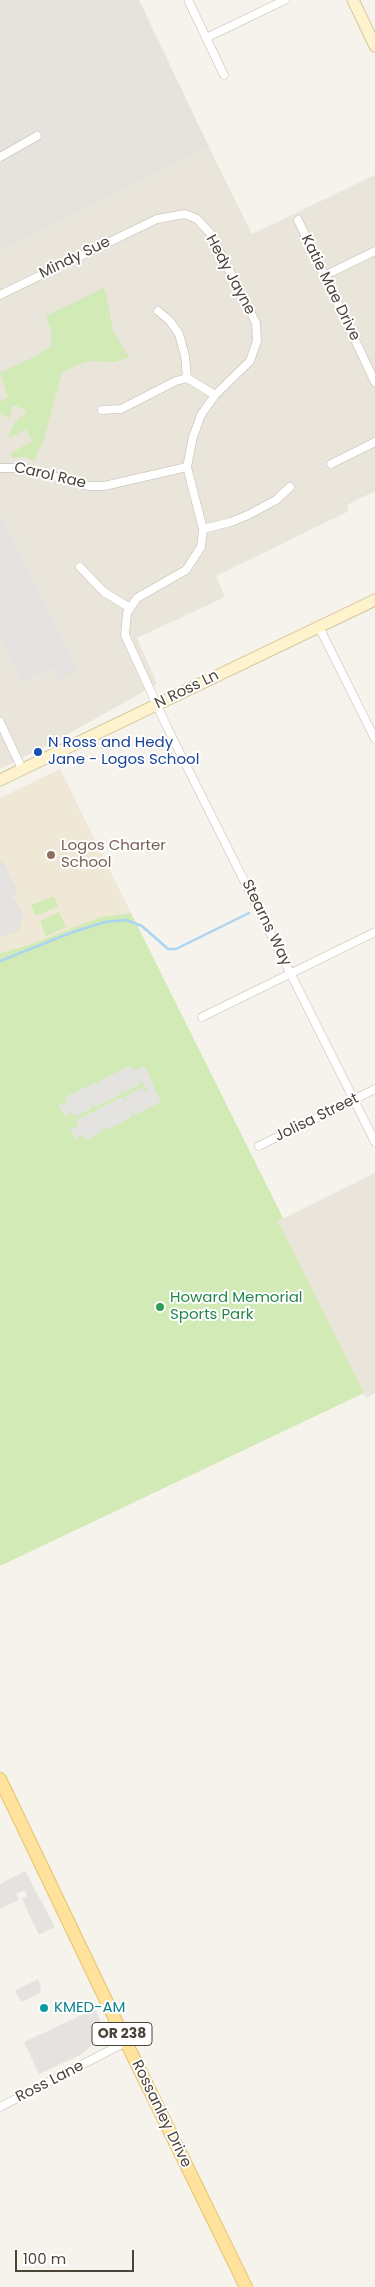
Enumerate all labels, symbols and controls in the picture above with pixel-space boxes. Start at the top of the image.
street label: Hedy Jayne [201,232,259,318]
street label: Katie Mae Drive [297,232,363,344]
street label: Mindy Sue [37,233,113,283]
street label: Carol Rae [12,459,88,493]
street label: N Ross Ln [152,667,222,713]
place label: N Ross and Hedy Jane - Logos School [48,734,199,769]
marker: N Ross and Hedy Jane - Logos School [32,746,44,758]
place label: Logos Charter School [61,837,166,872]
marker: Logos Charter School [45,849,57,861]
street label: Stearns Way [237,877,295,969]
street label: Jolisa Street [272,1090,362,1146]
place label: Howard Memorial Sports Park [170,1289,303,1324]
marker: Howard Memorial Sports Park [154,1301,166,1313]
place label: KMED-AM [54,1999,125,2017]
marker: KMED-AM [38,2002,50,2014]
road number: OR 238 [92,2022,152,2046]
street label: Ross Lane [13,2057,87,2107]
street label: Rossanley Drive [127,2057,195,2171]
scale bar [18,2240,136,2272]
text: 100 m [23,2248,66,2269]

